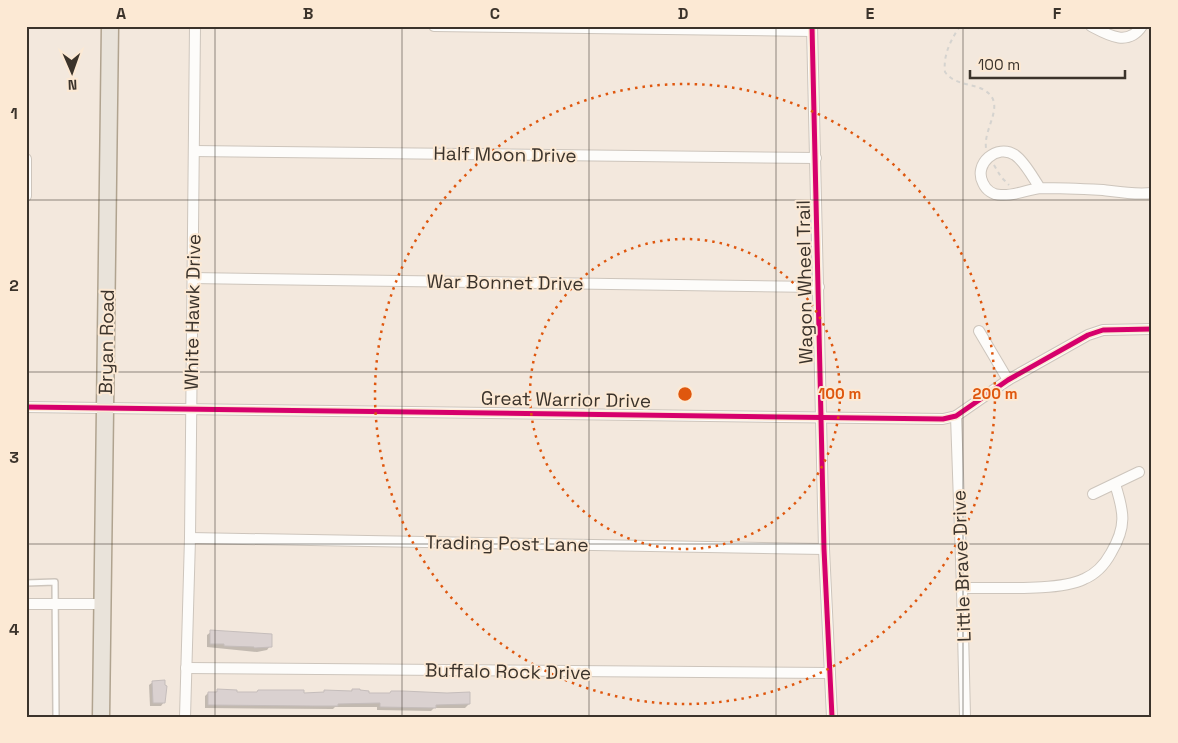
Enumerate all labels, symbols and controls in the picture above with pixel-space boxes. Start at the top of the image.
text: A [116,3,126,24]
text: B [303,3,313,24]
text: C [490,3,500,24]
text: D [678,3,688,24]
text: E [866,3,875,24]
text: F [1053,3,1062,24]
north arrow [48,48,98,98]
scale bar [970,48,1126,80]
text: 100 m [978,55,1020,74]
text: N [67,76,77,94]
text: 1 [10,103,18,124]
street label: Half Moon Drive [433,141,577,168]
street label: Wagon Wheel Trail [791,200,818,364]
street label: White Hawk Drive [179,234,206,390]
street label: War Bonnet Drive [426,269,584,296]
text: 2 [9,275,19,296]
street label: Bryan Road [93,289,120,395]
text: 100 m [819,384,861,403]
text: 200 m [973,384,1017,403]
centre of rings [676,385,694,403]
street label: Great Warrior Drive [481,386,651,413]
text: 3 [9,447,19,468]
street label: Little Brave Drive [946,490,977,642]
street label: Trading Post Lane [425,530,589,557]
text: 4 [9,619,19,640]
street label: Buffalo Rock Drive [425,658,591,685]

